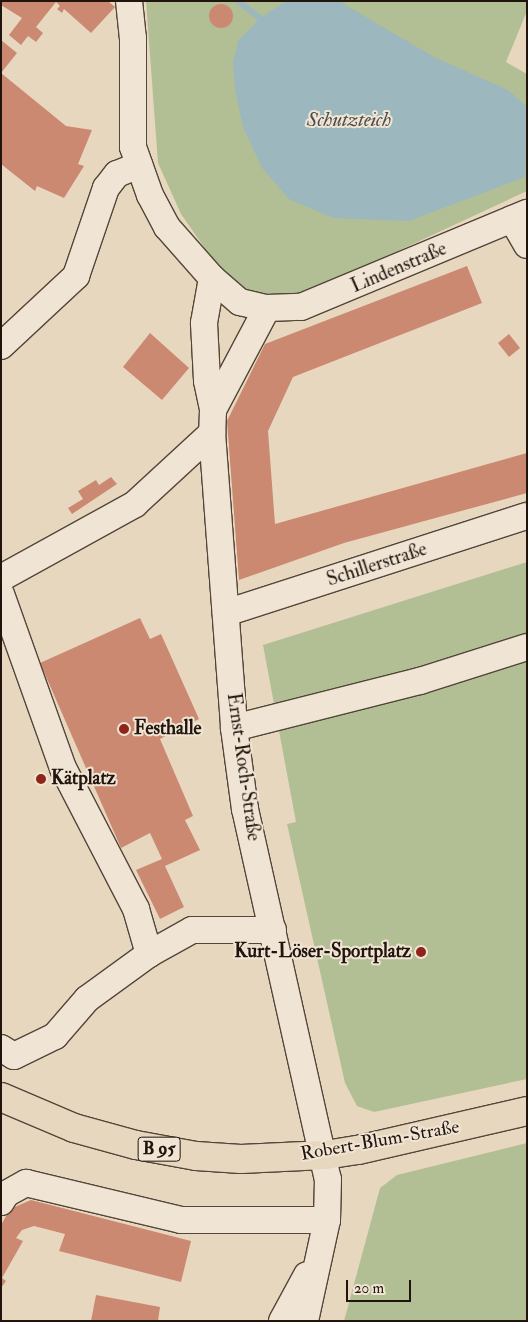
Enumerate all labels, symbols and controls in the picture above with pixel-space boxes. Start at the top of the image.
water label: Schutzteich [307,107,391,131]
street label: Lindenstraße [348,238,450,298]
street label: Schillerstraße [324,538,430,592]
street label: Ernst-Roch-Straße [221,691,265,843]
place label: Festhalle [134,718,201,740]
marker: Festhalle [118,723,130,735]
place label: Kätplatz [51,768,116,790]
marker: Kätplatz [35,773,47,785]
place label: Kurt-Löser-Sportplatz [234,941,411,963]
marker: Kurt-Löser-Sportplatz [415,946,427,958]
street label: Robert-Blum-Straße [299,1116,461,1166]
road number: B 95 [136,1134,182,1164]
scale bar [348,1270,413,1302]
text: 20 m [354,1279,384,1298]

